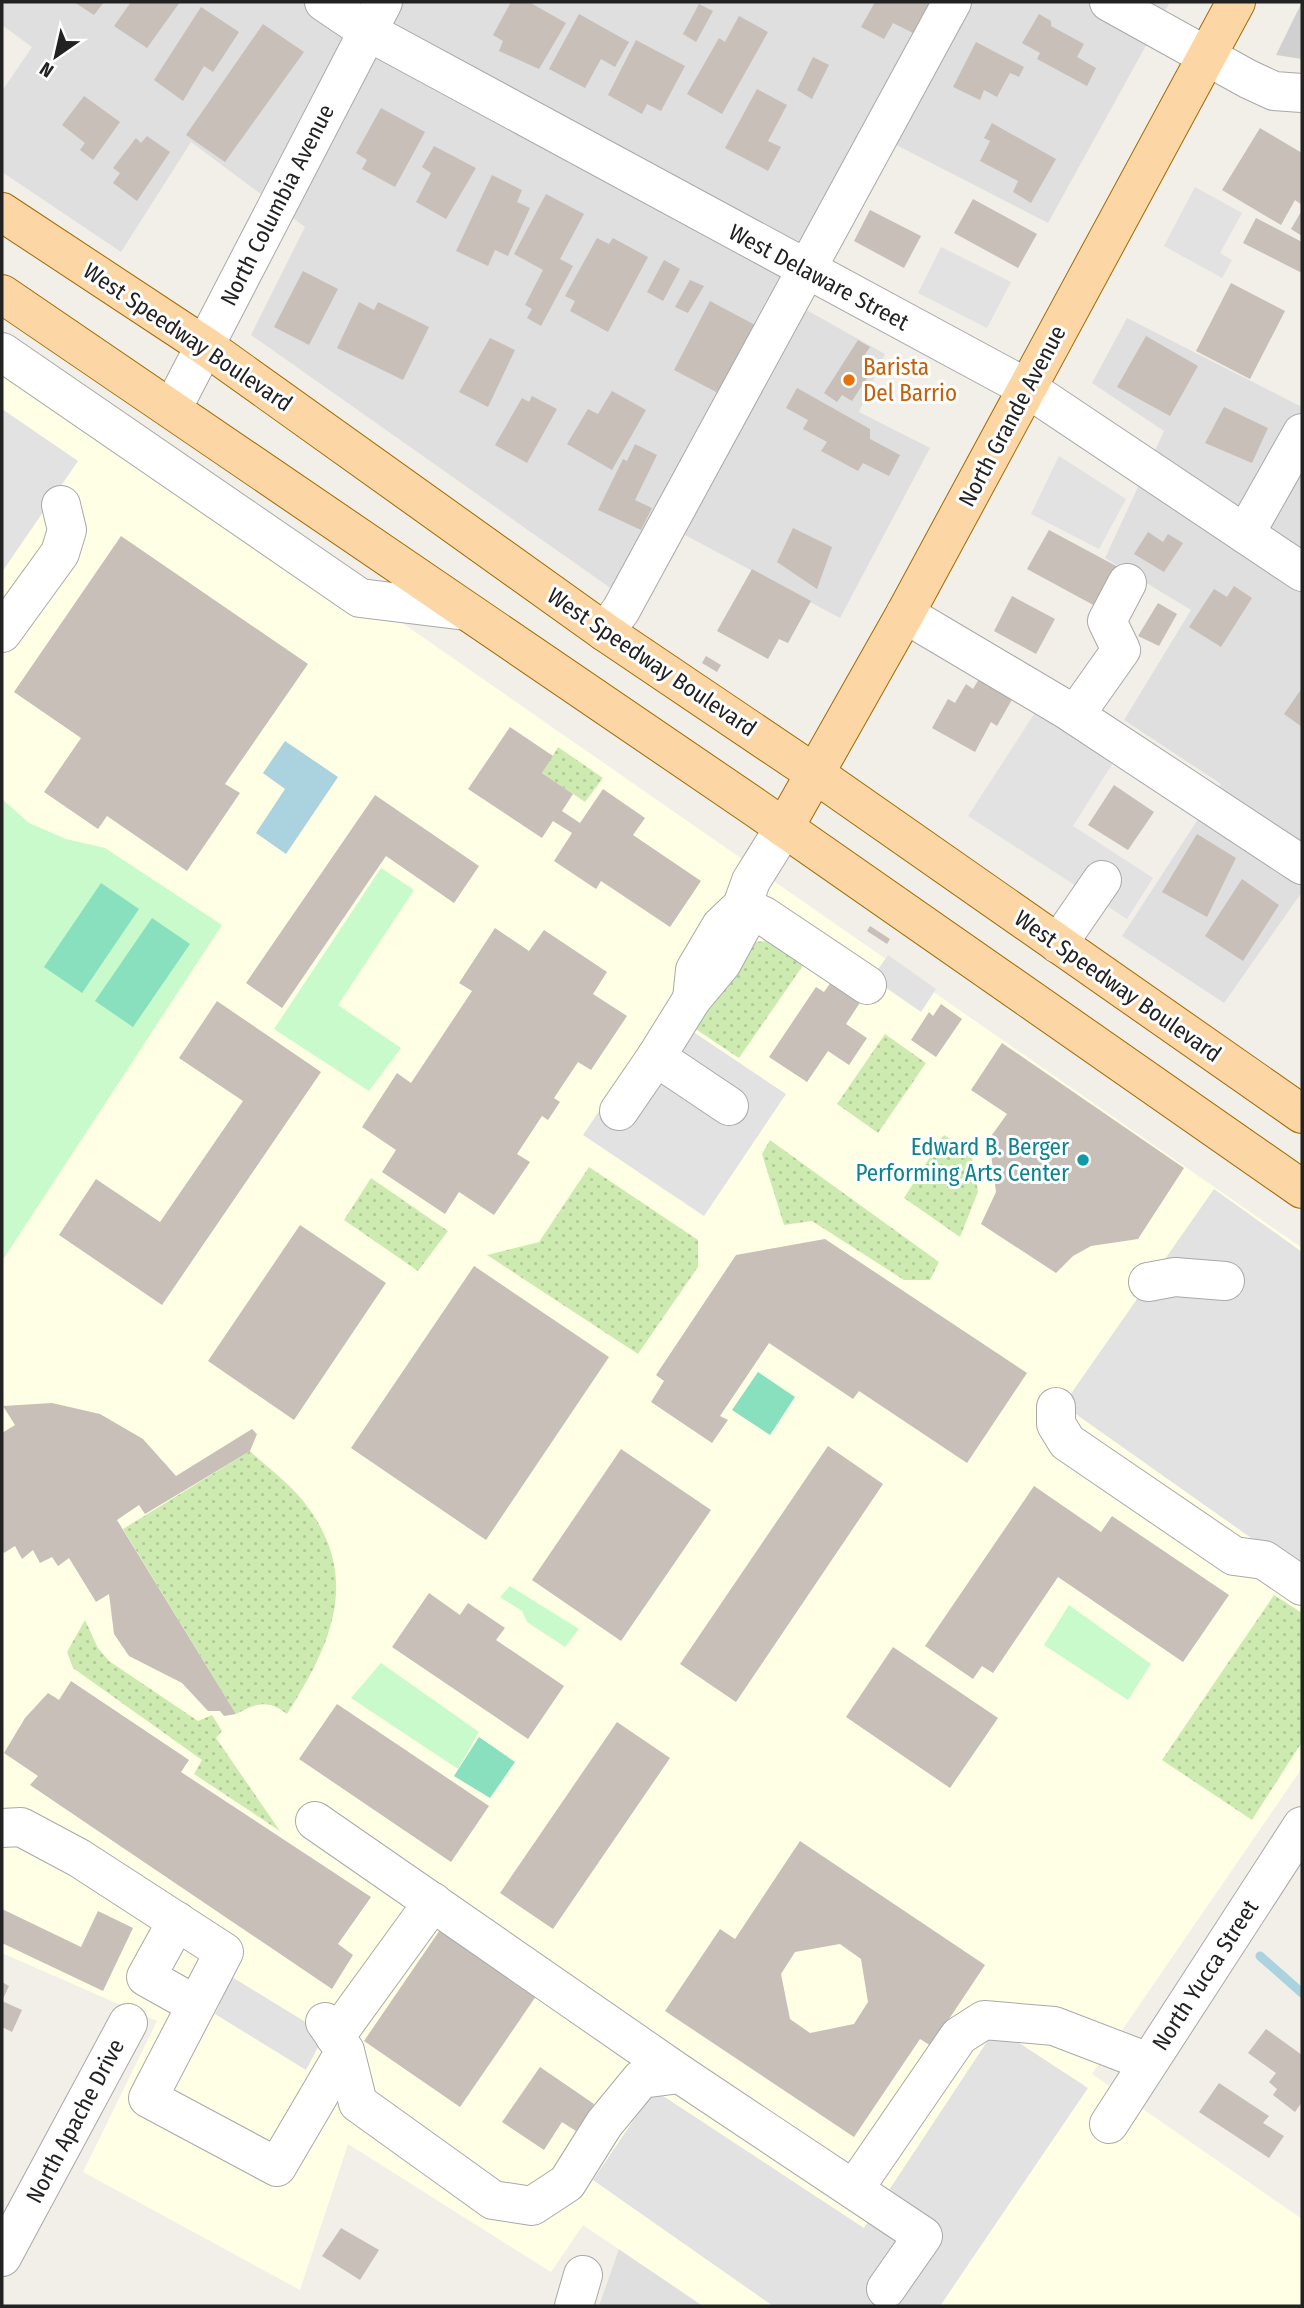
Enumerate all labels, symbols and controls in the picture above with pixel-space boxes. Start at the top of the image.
north arrow [21,21,91,91]
text: N [36,57,58,82]
street label: North Columbia Avenue [214,100,340,310]
street label: West Delaware Street [724,218,914,336]
street label: West Speedway Boulevard [78,257,298,417]
street label: North Grande Avenue [952,321,1072,511]
place label: Barista Del Barrio [863,353,957,407]
marker: Barista Del Barrio [841,372,857,388]
street label: West Speedway Boulevard [542,582,762,742]
street label: West Speedway Boulevard [1009,904,1227,1068]
place label: Edward B. Berger Performing Arts Center [855,1133,1069,1187]
marker: Edward B. Berger Performing Arts Center [1075,1152,1091,1168]
street label: North Yucca Street [1146,1894,1264,2055]
street label: North Apache Drive [20,2034,130,2208]

